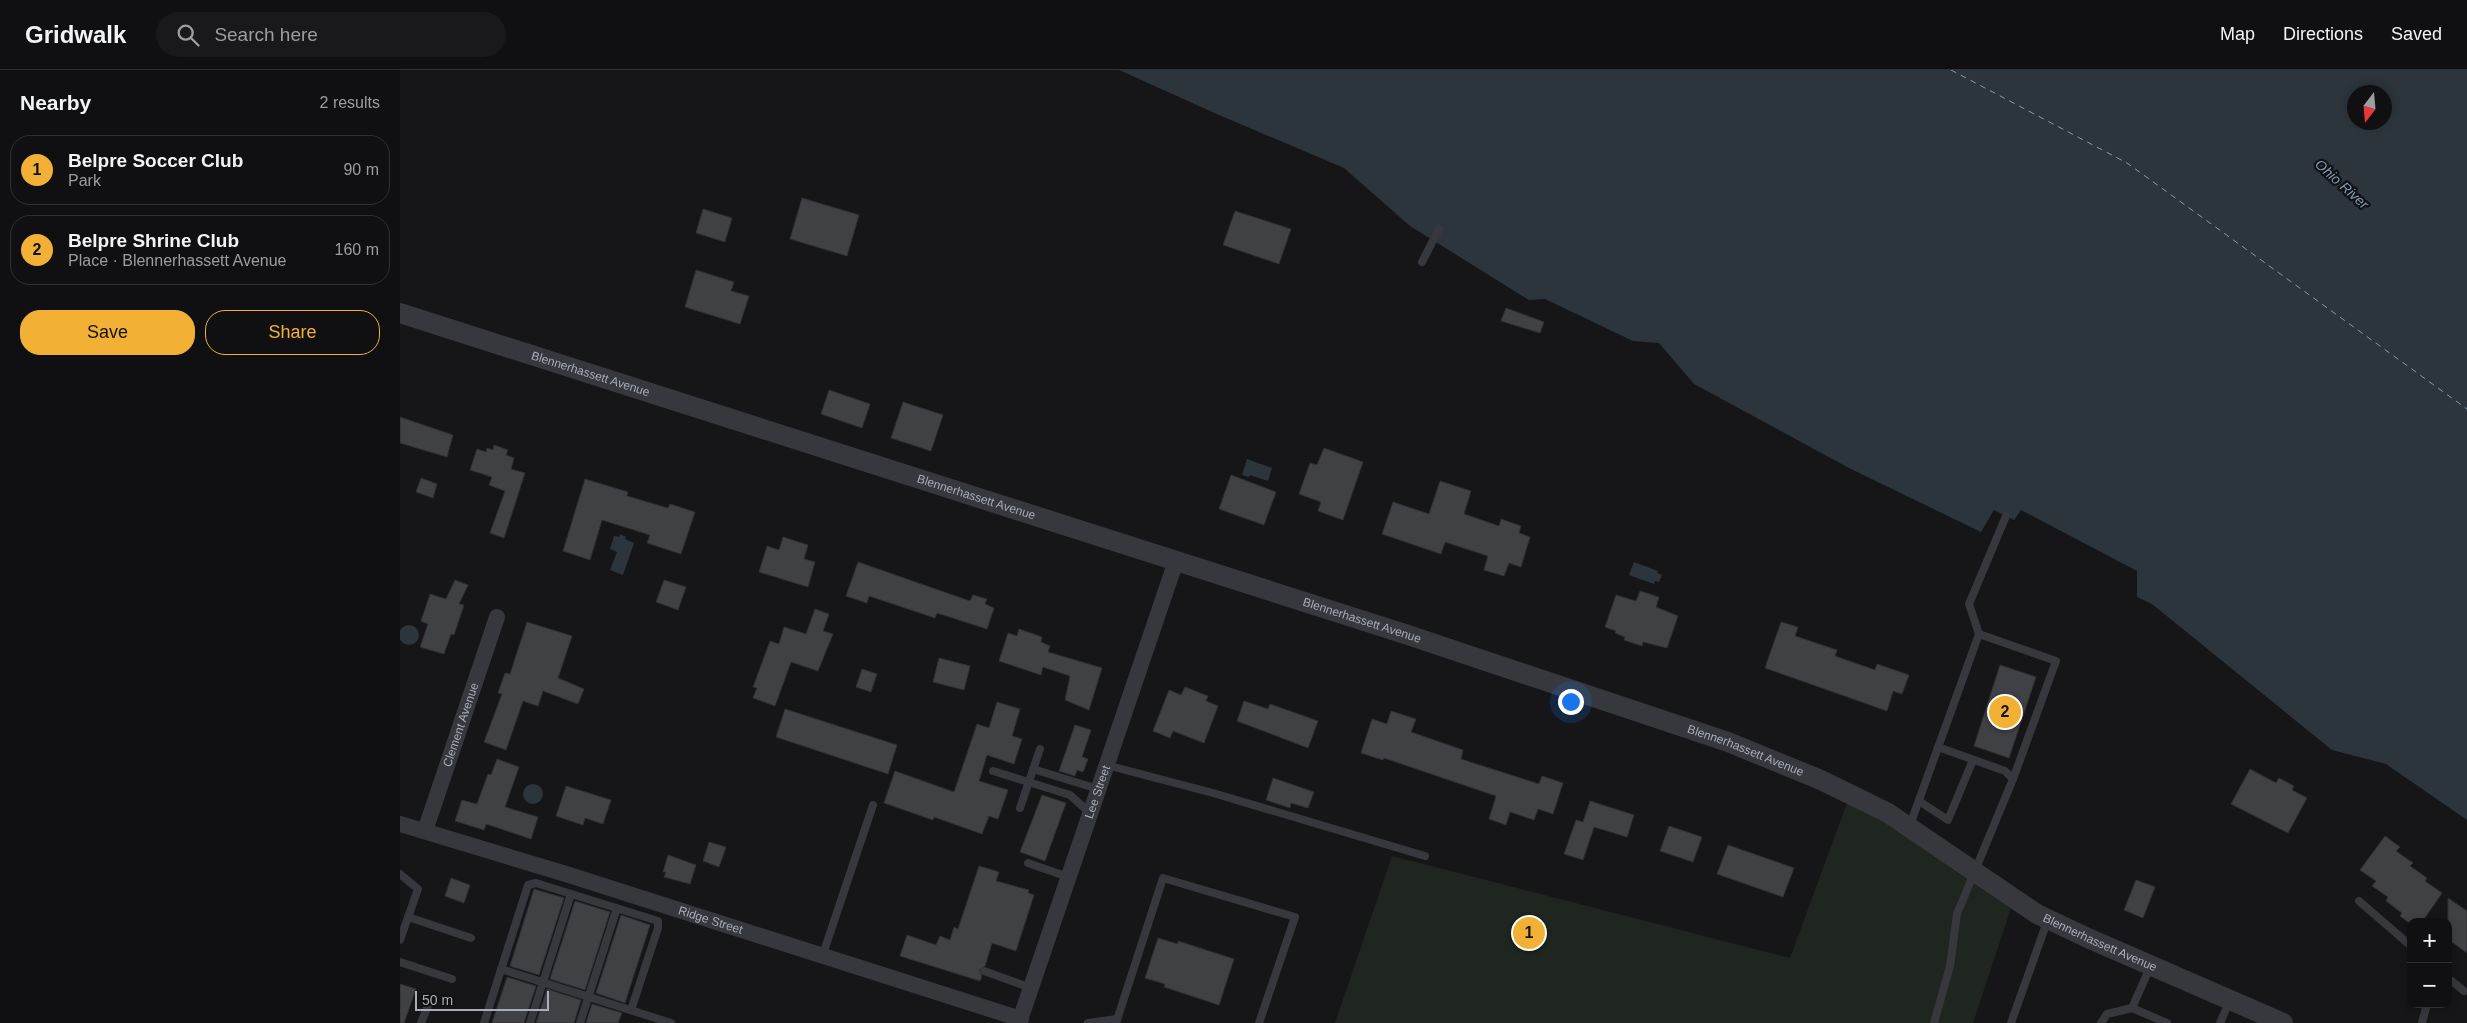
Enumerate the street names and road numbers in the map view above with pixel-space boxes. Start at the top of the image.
street label: Blennerhassett Avenue [530,348,652,399]
street label: Blennerhassett Avenue [915,472,1038,523]
street label: Blennerhassett Avenue [1301,595,1423,646]
street label: Clement Avenue [440,681,481,769]
street label: Blennerhassett Avenue [1686,722,1806,779]
street label: Lee Street [1082,763,1113,820]
street label: Ridge Street [677,903,745,937]
street label: Blennerhassett Avenue [2041,911,2159,974]

